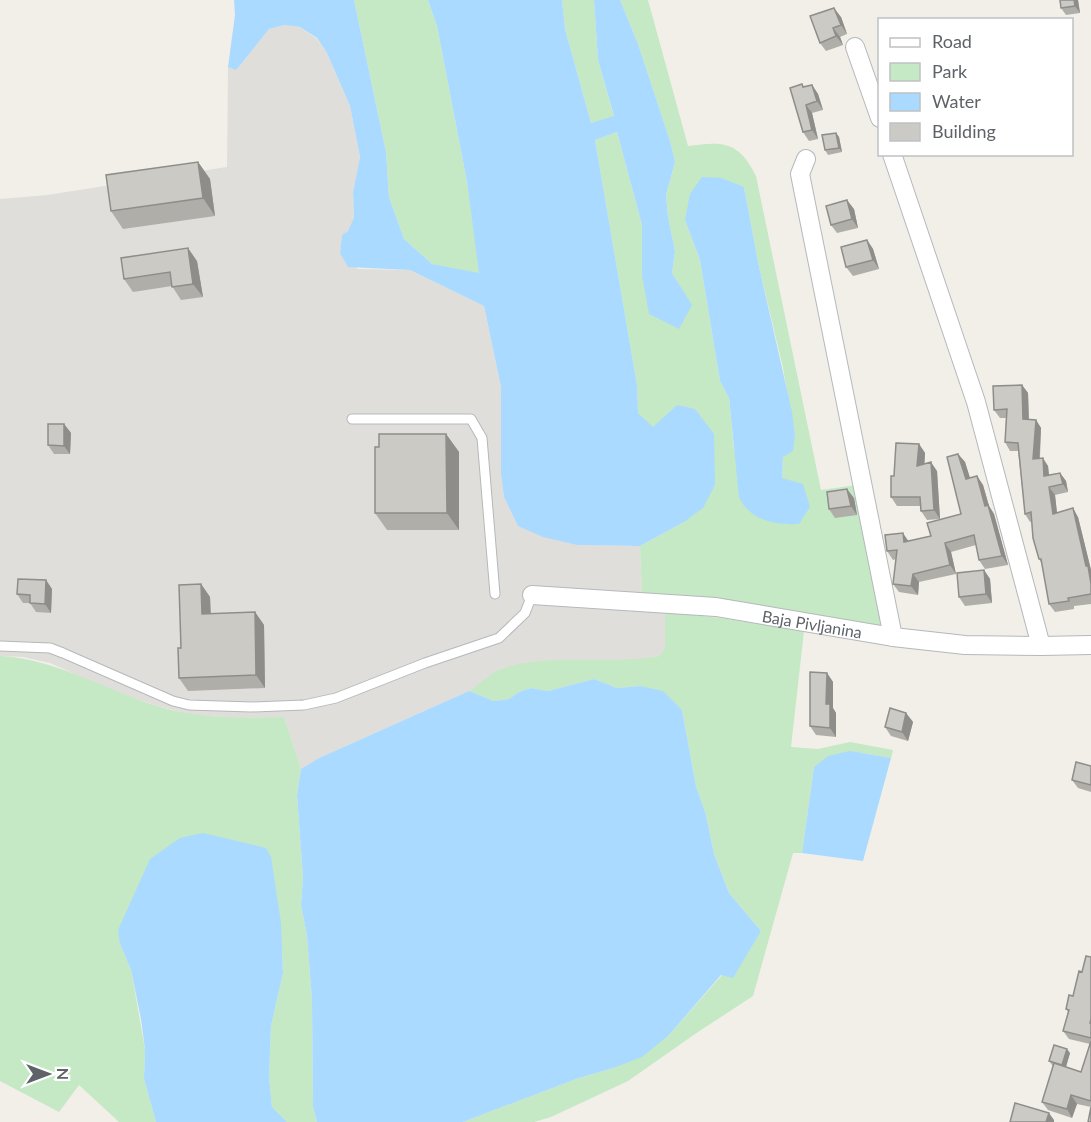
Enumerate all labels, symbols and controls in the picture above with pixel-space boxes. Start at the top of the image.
legend [878,18,1073,156]
text: Road [932,30,972,52]
text: Park [932,60,968,82]
text: Water [932,90,981,112]
text: Building [932,120,996,142]
street label: Baja Pivljanina [761,606,864,641]
north arrow [18,1044,78,1104]
text: N [54,1068,73,1080]

